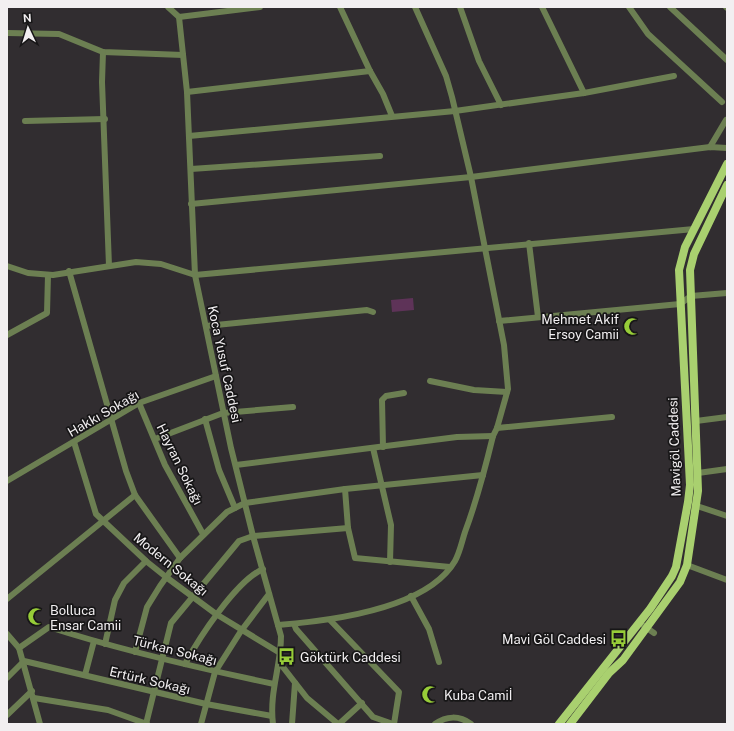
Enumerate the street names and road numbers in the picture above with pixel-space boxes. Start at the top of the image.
street label: Koca Yusuf Caddesi [205,304,244,424]
street label: Hakkı Sokağı [65,387,141,440]
street label: Mavigöl Caddesi [665,397,684,497]
street label: Hayran Sokağı [153,421,206,507]
street label: Modern Sokağı [131,530,211,599]
street label: Türkan Sokağı [131,633,219,668]
street label: Ertürk Sokağı [108,664,192,697]

